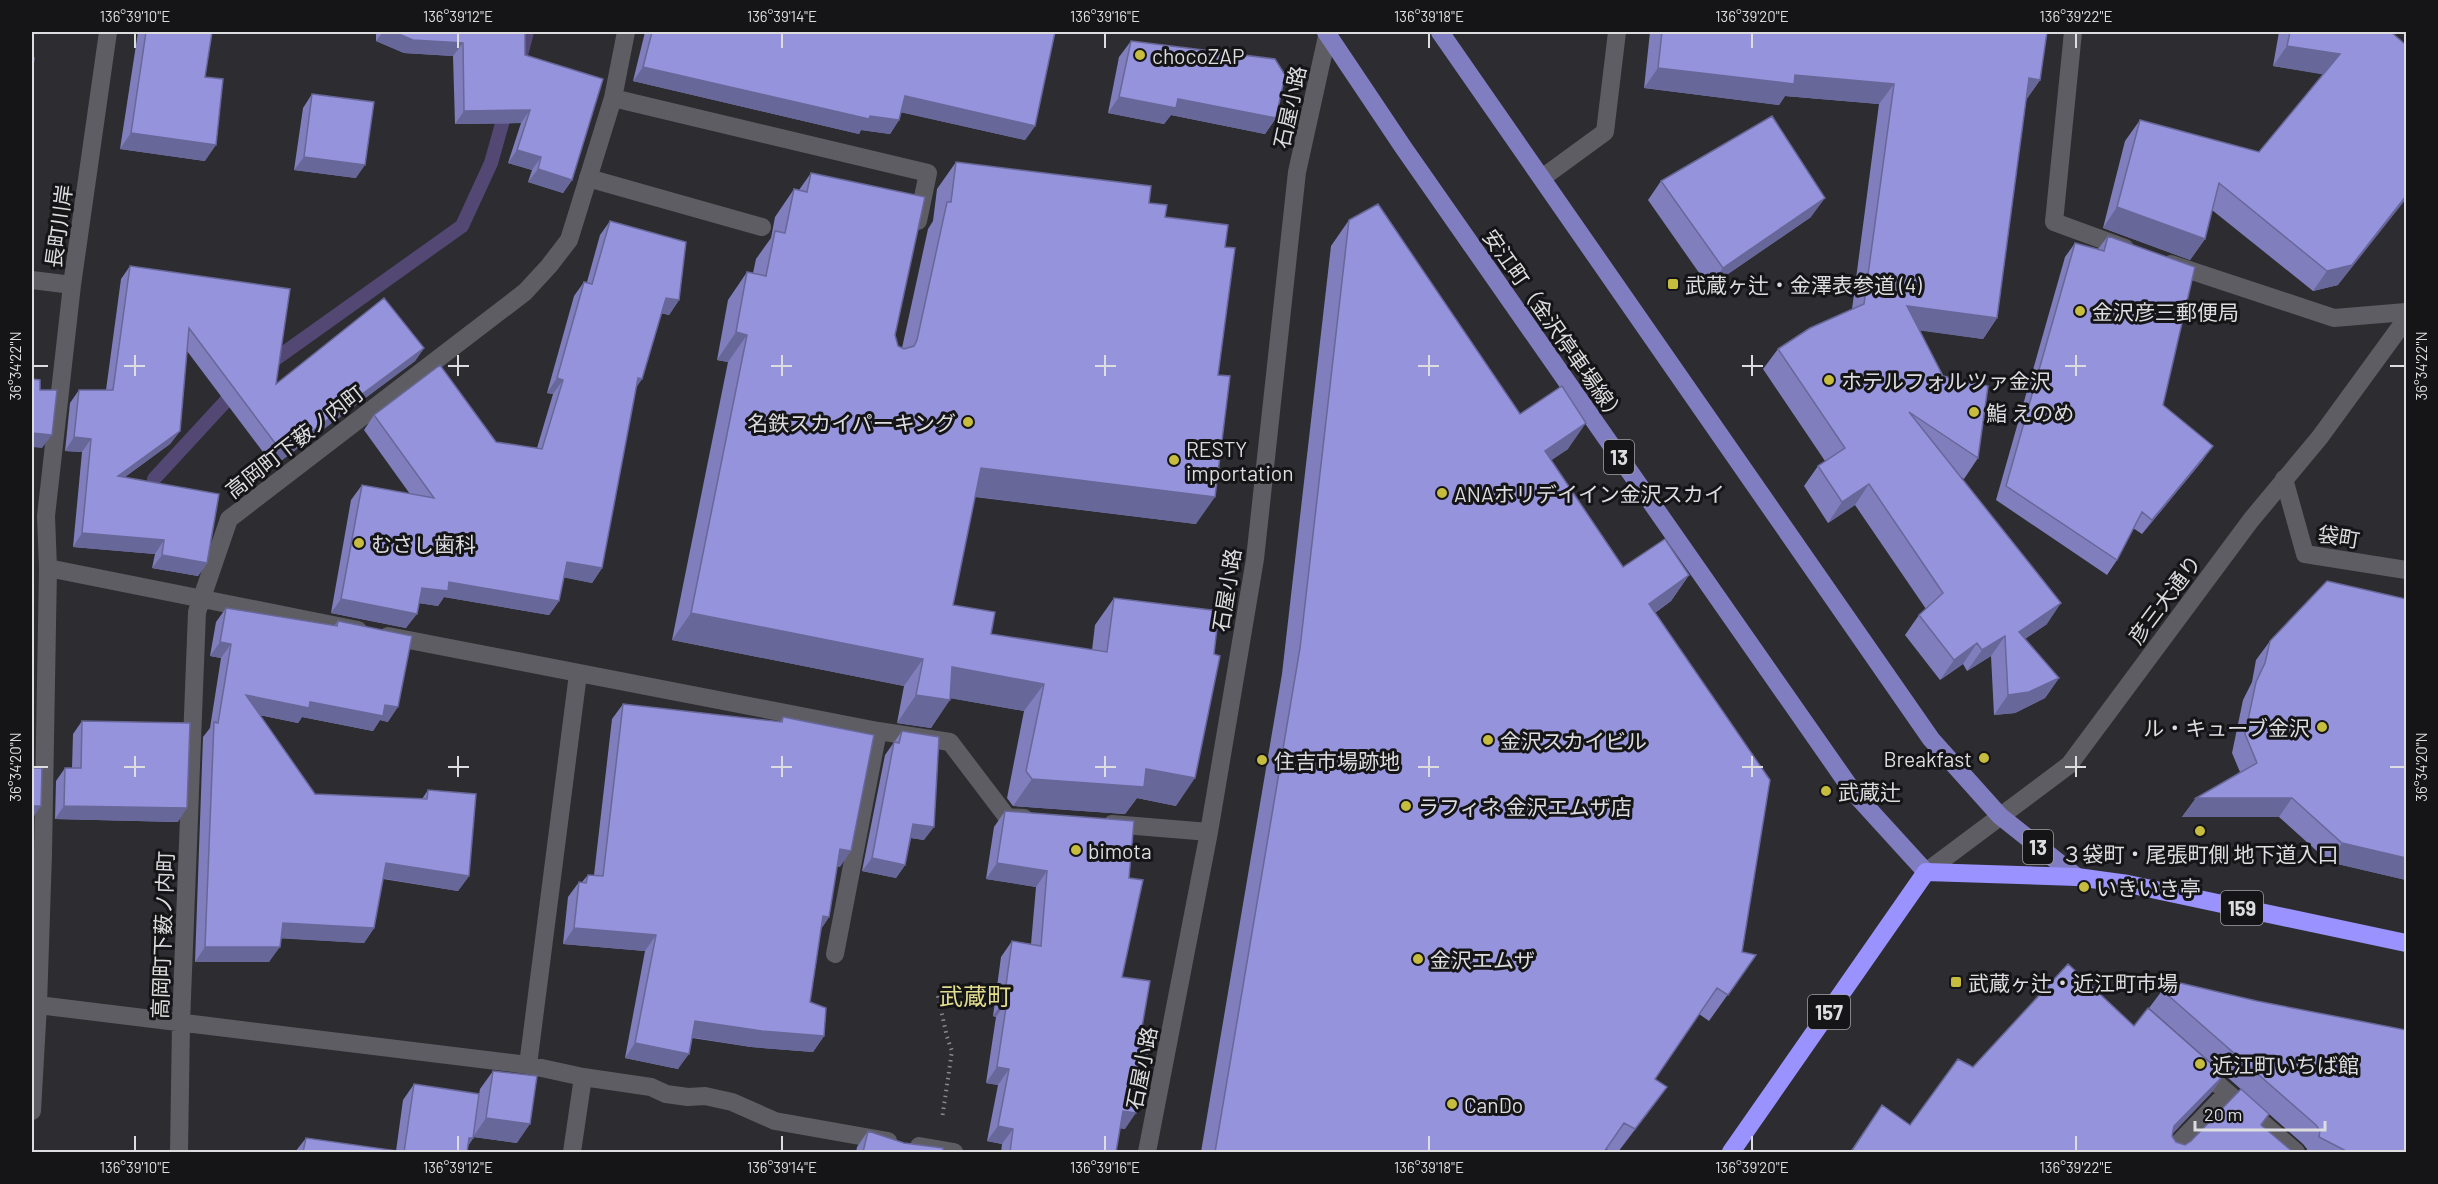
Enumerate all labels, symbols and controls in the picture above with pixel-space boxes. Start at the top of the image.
text: 136°39'10"E [100,7,170,25]
text: 136°39'12"E [423,7,493,25]
text: 136°39'14"E [747,7,817,25]
text: 136°39'16"E [1070,7,1140,25]
text: 136°39'18"E [1394,7,1464,25]
text: 136°39'20"E [1715,7,1789,25]
text: 136°39'22"E [2039,7,2113,25]
place label: chocoZAP [1152,43,1245,68]
marker: chocoZAP [1133,48,1147,62]
street label: 石屋小路 [1268,63,1310,151]
street label: 長町川岸 [40,183,76,269]
street label: 安江町（金沢停車場線） [1479,224,1631,428]
place label: 武蔵ヶ辻・金澤表参道 (4) [1685,272,1922,297]
marker: 武蔵ヶ辻・金澤表参道 (4) [1666,277,1680,291]
place label: 金沢彦三郵便局 [2092,299,2239,324]
marker: 金沢彦三郵便局 [2073,304,2087,318]
text: 36°34'22"N [6,331,24,401]
text: 36°34'22"N [2412,331,2430,401]
place label: ホテルフォルツァ金沢 [1841,368,2051,393]
marker: ホテルフォルツァ金沢 [1822,373,1836,387]
street label: 高岡町下薮ノ内町 [220,379,368,503]
place label: 鮨 えのめ [1986,400,2074,425]
marker: 鮨 えのめ [1967,405,1981,419]
place label: 名鉄スカイパーキング [747,410,956,435]
marker: 名鉄スカイパーキング [961,415,975,429]
place label: RESTY importation [1186,436,1294,485]
road number: 13 [1604,440,1634,474]
marker: RESTY importation [1167,453,1181,467]
place label: ANAホリデイイン金沢スカイ [1454,481,1725,506]
marker: ANAホリデイイン金沢スカイ [1435,486,1449,500]
street label: 袋町 [2316,520,2362,552]
place label: むさし歯科 [371,531,476,556]
marker: むさし歯科 [352,536,366,550]
street label: 石屋小路 [1207,547,1245,633]
street label: 彦三大通り [2122,550,2206,648]
place label: ル・キューブ金沢 [2143,715,2310,740]
marker: ル・キューブ金沢 [2315,720,2329,734]
place label: 金沢スカイビル [1500,728,1647,753]
text: 36°34'20"N [6,732,24,802]
text: 36°34'20"N [2412,732,2430,802]
marker: 金沢スカイビル [1481,733,1495,747]
place label: Breakfast [1883,746,1972,771]
place label: 住吉市場跡地 [1274,748,1400,773]
marker: Breakfast [1977,751,1991,765]
marker: 住吉市場跡地 [1255,753,1269,767]
place label: 武蔵辻 [1838,779,1901,804]
marker: 武蔵辻 [1819,784,1833,798]
place label: ラフィネ 金沢エムザ店 [1418,794,1632,819]
marker: ラフィネ 金沢エムザ店 [1399,799,1413,813]
marker: ３袋町・尾張町側 地下道入口 [2193,824,2207,838]
road number: 13 [2023,830,2053,864]
place label: bimota [1088,838,1152,863]
place label: ３袋町・尾張町側 地下道入口 [2061,841,2339,866]
marker: bimota [1069,843,1083,857]
street label: 高岡町下薮ノ内町 [147,851,177,1019]
place label: いきいき亭 [2096,875,2201,900]
marker: いきいき亭 [2077,880,2091,894]
road number: 159 [2221,891,2263,925]
place label: 金沢エムザ [1430,947,1535,972]
marker: 金沢エムザ [1411,952,1425,966]
place label: 武蔵ヶ辻・近江町市場 [1968,970,2178,995]
marker: 武蔵ヶ辻・近江町市場 [1949,975,1963,989]
district label: 武蔵町 [939,981,1011,1010]
road number: 157 [1808,995,1850,1029]
street label: 石屋小路 [1121,1024,1161,1112]
place label: 近江町いちば館 [2212,1052,2359,1077]
marker: 近江町いちば館 [2193,1057,2207,1071]
place label: CanDo [1464,1092,1523,1117]
scale bar [2195,1094,2326,1132]
marker: CanDo [1445,1097,1459,1111]
text: 20 m [2204,1103,2242,1125]
text: 136°39'10"E [100,1158,170,1176]
text: 136°39'12"E [423,1158,493,1176]
text: 136°39'14"E [747,1158,817,1176]
text: 136°39'16"E [1070,1158,1140,1176]
text: 136°39'18"E [1394,1158,1464,1176]
text: 136°39'20"E [1715,1158,1789,1176]
text: 136°39'22"E [2039,1158,2113,1176]

